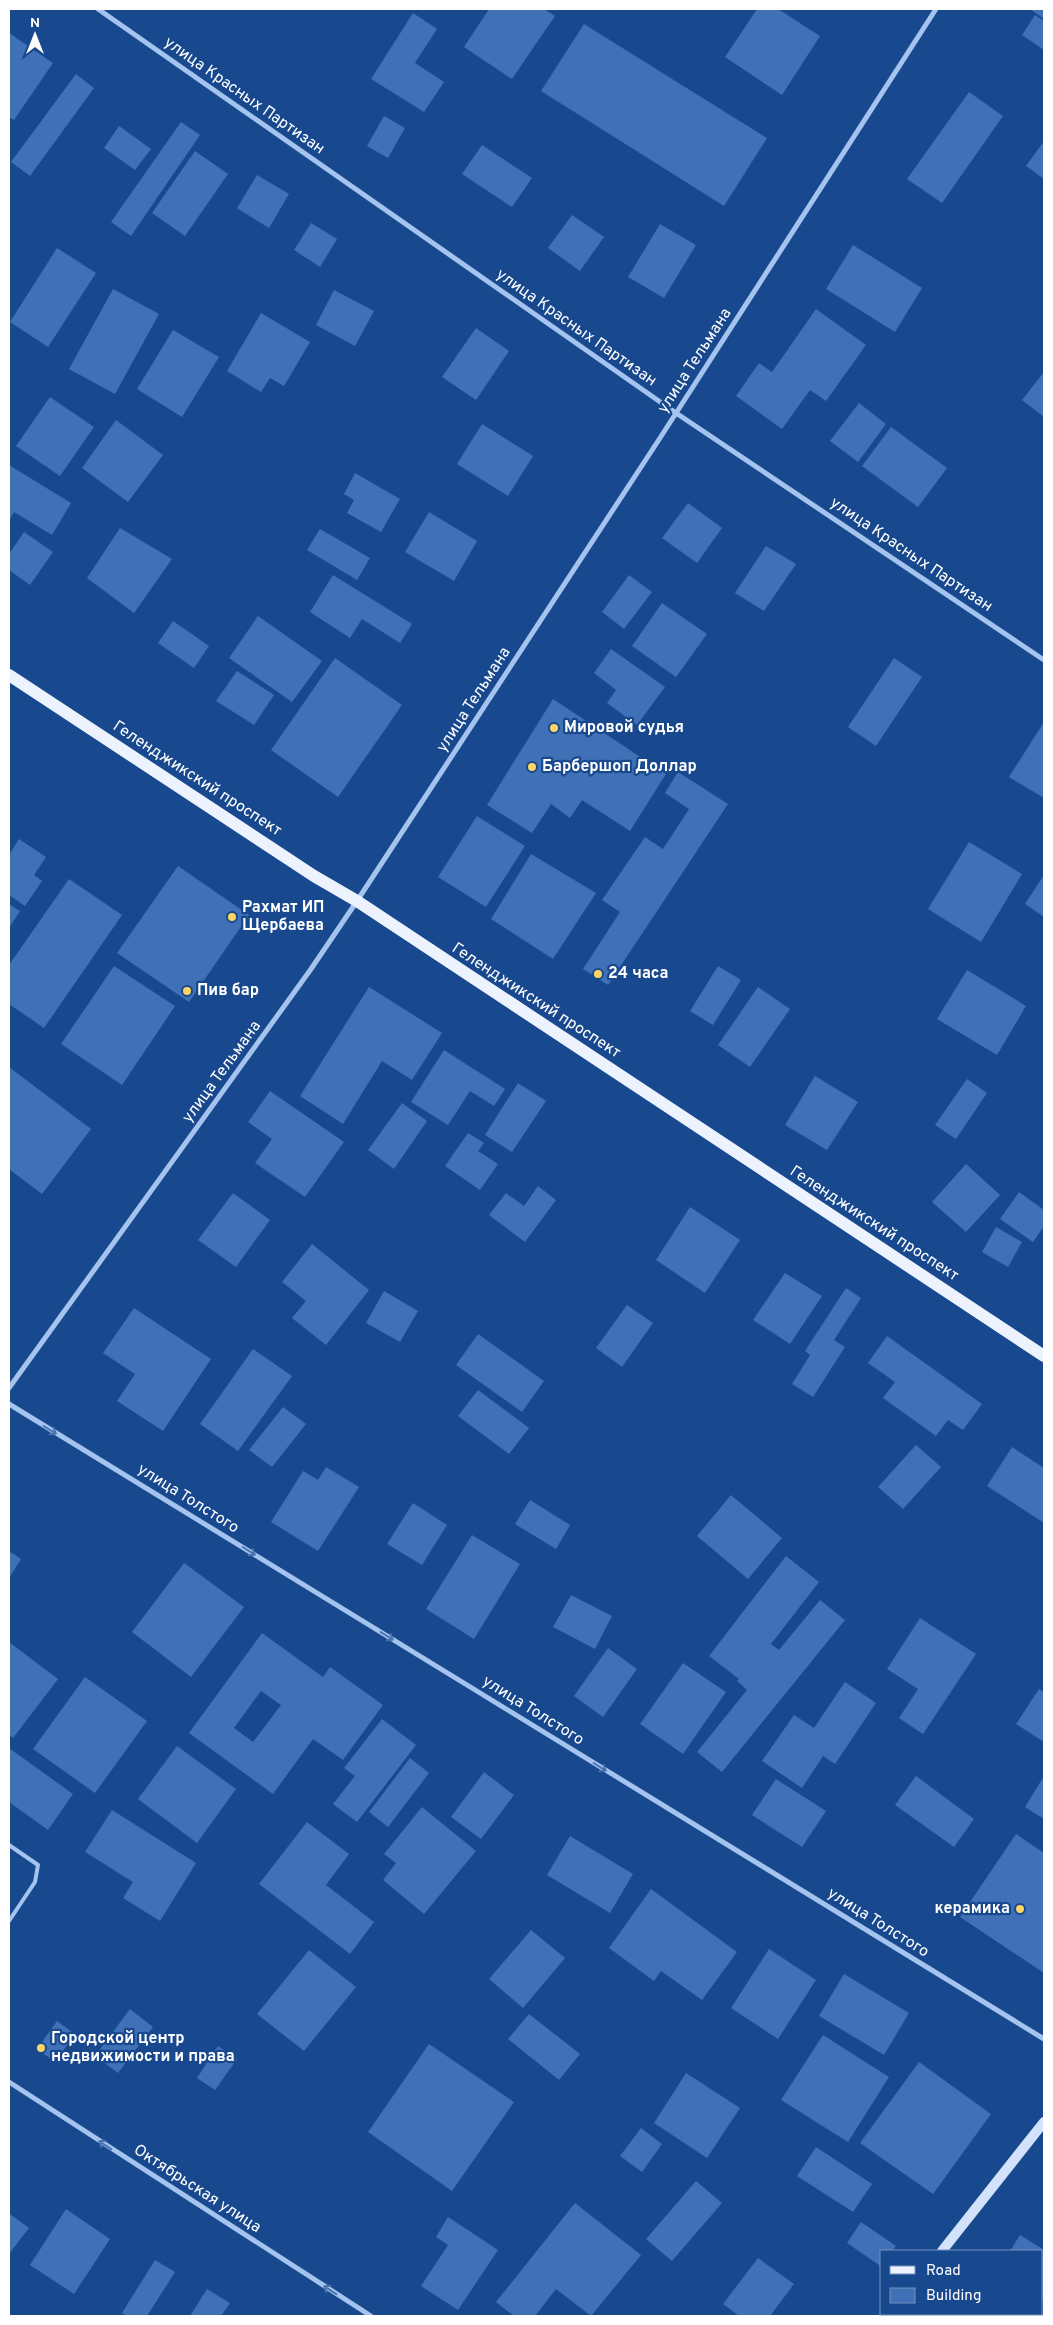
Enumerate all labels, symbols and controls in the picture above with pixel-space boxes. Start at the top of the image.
north arrow [10,10,60,60]
text: N [30,15,40,32]
street label: улица Красных Партизан [160,33,328,159]
street label: улица Красных Партизан [492,265,660,391]
street label: улица Тельмана [654,305,736,417]
street label: улица Красных Партизан [826,493,996,617]
street label: улица Тельмана [433,644,515,756]
street label: Геленджикский проспект [109,717,285,841]
place label: Мировой судья [564,718,684,738]
marker: Мировой судья [548,722,560,734]
place label: Барбершоп Доллар [542,757,697,777]
marker: Барбершоп Доллар [526,761,538,773]
place label: Рахмат ИП Щербаева [242,898,325,936]
marker: Рахмат ИП Щербаева [226,911,238,923]
street label: Геленджикский проспект [448,939,624,1063]
place label: 24 часа [608,964,668,984]
marker: 24 часа [592,968,604,980]
place label: Пив бар [197,981,259,1001]
marker: Пив бар [181,985,193,997]
street label: улица Тельмана [178,1017,266,1127]
street label: Геленджикский проспект [786,1162,962,1286]
one-way arrow [43,1425,57,1435]
street label: улица Толстого [133,1460,243,1538]
one-way arrow [241,1547,255,1557]
one-way arrow [380,1632,394,1642]
street label: улица Толстого [478,1672,588,1750]
one-way arrow [593,1762,607,1772]
street label: улица Толстого [823,1884,933,1962]
place label: керамика [934,1899,1010,1919]
marker: керамика [1014,1903,1026,1915]
place label: Городской центр недвижимости и права [51,2029,235,2067]
marker: Городской центр недвижимости и права [35,2042,47,2054]
one-way arrow [99,2139,113,2149]
street label: Октябрьская улица [129,2140,265,2238]
legend [880,2250,1043,2315]
text: Road [926,2262,961,2281]
one-way arrow [323,2285,337,2295]
text: Building [926,2287,981,2306]

